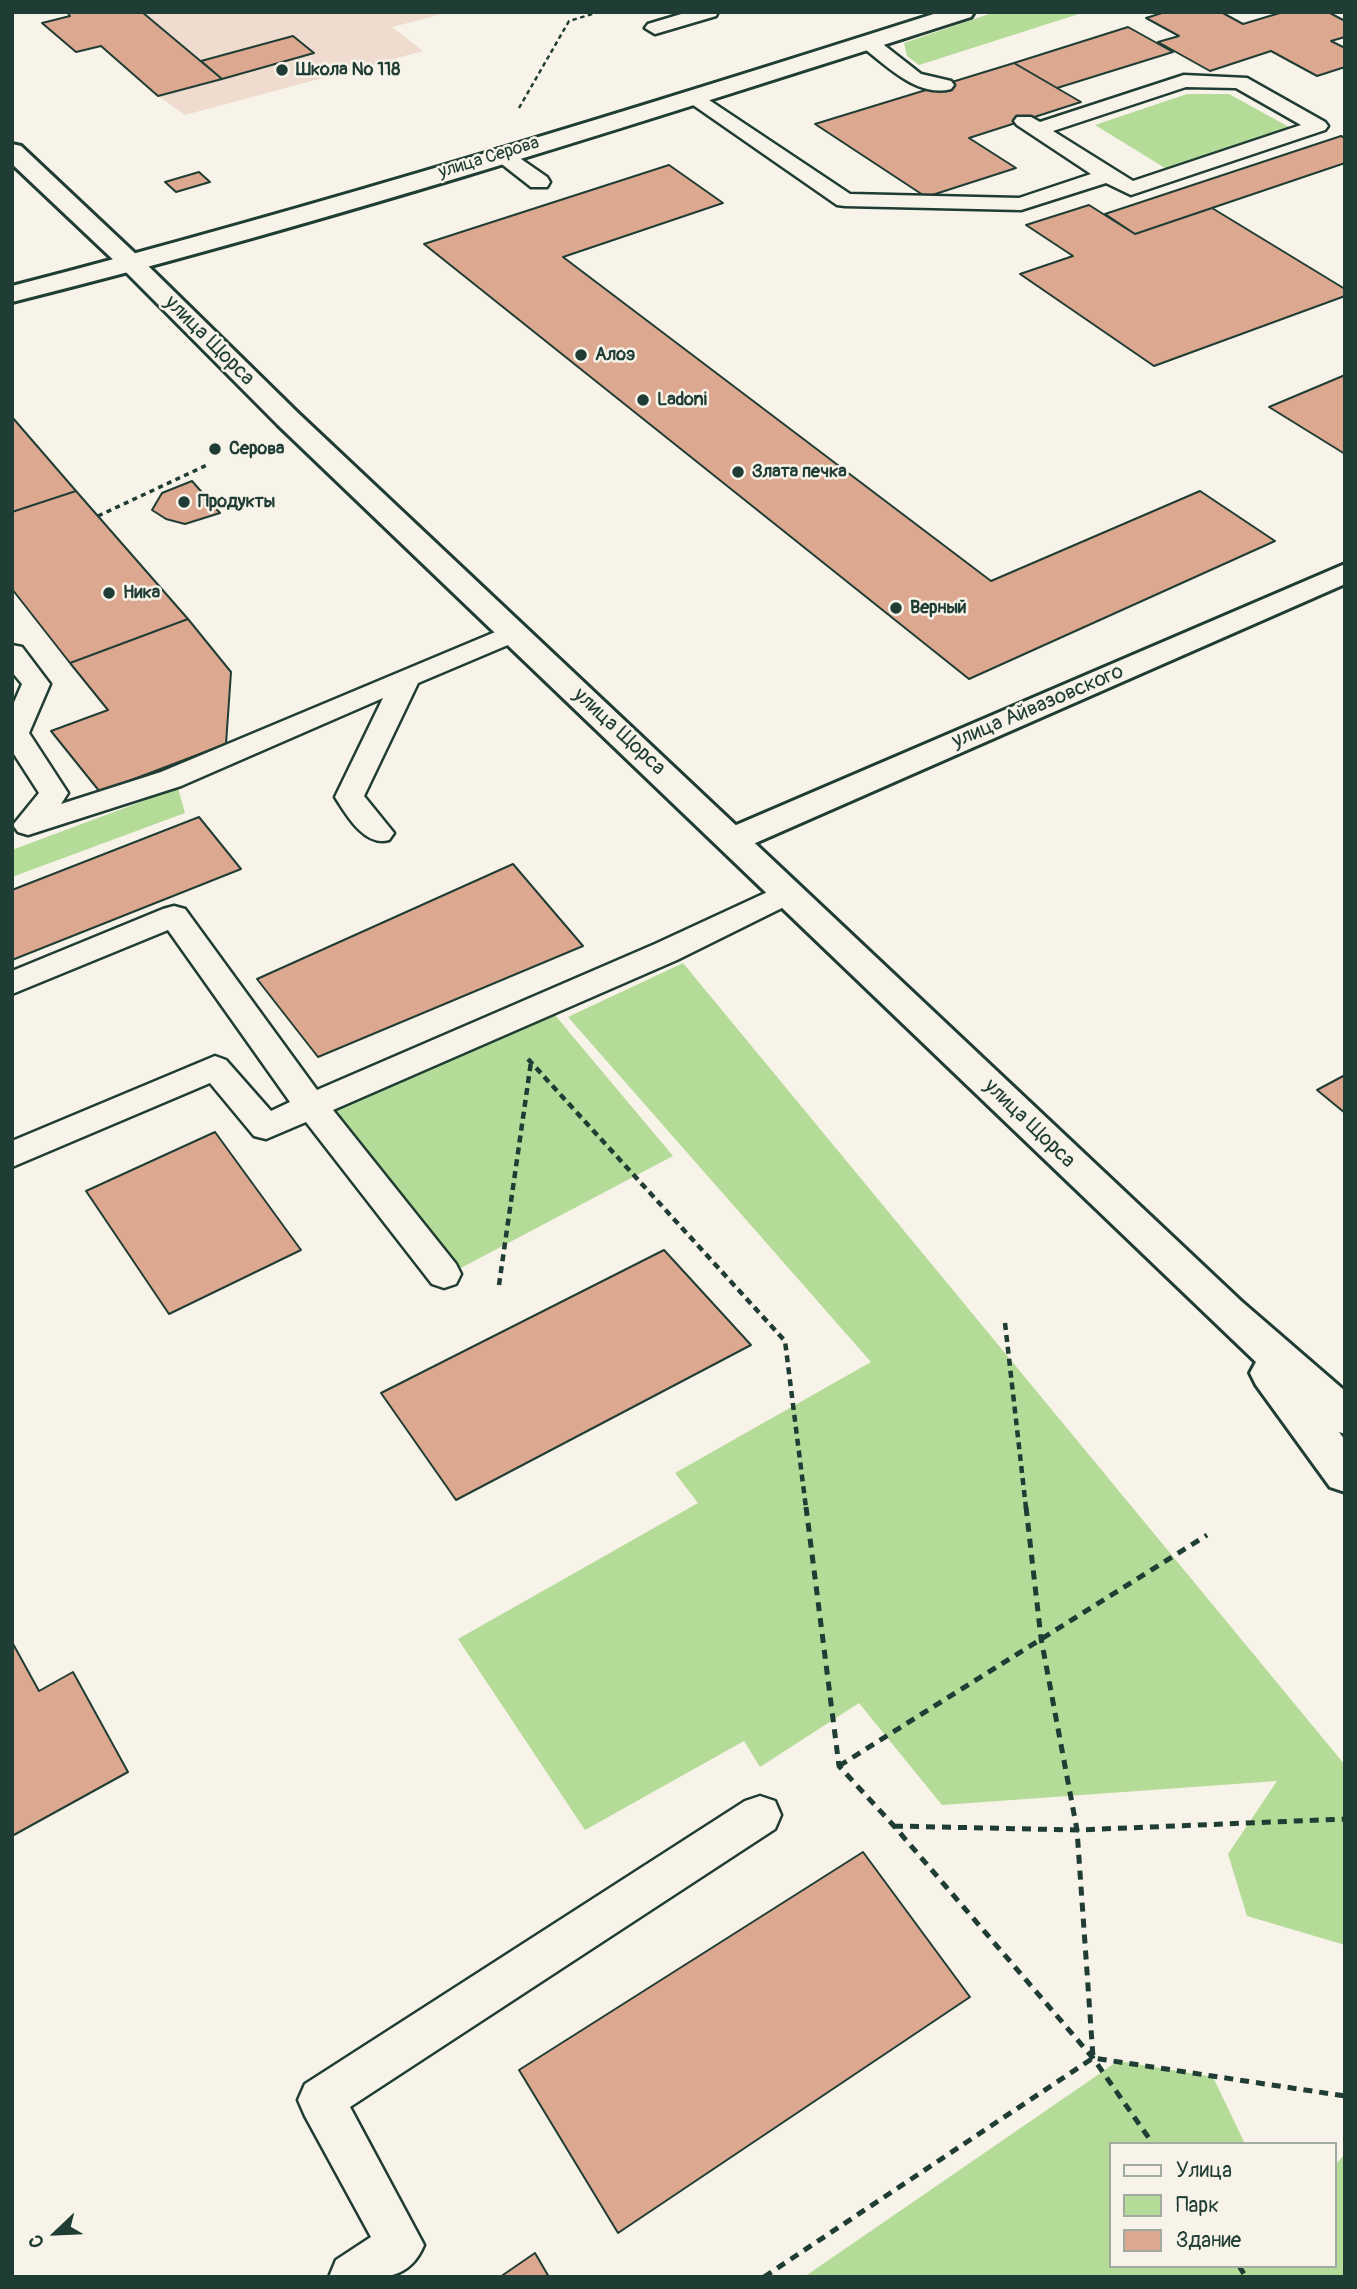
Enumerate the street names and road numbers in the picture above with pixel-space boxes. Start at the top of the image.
street label: улица Серова [436,132,542,184]
street label: улица Щорса [159,291,259,391]
street label: улица Айвазовского [949,660,1127,754]
street label: улица Щорса [568,683,670,781]
street label: улица Щорса [978,1074,1080,1174]

